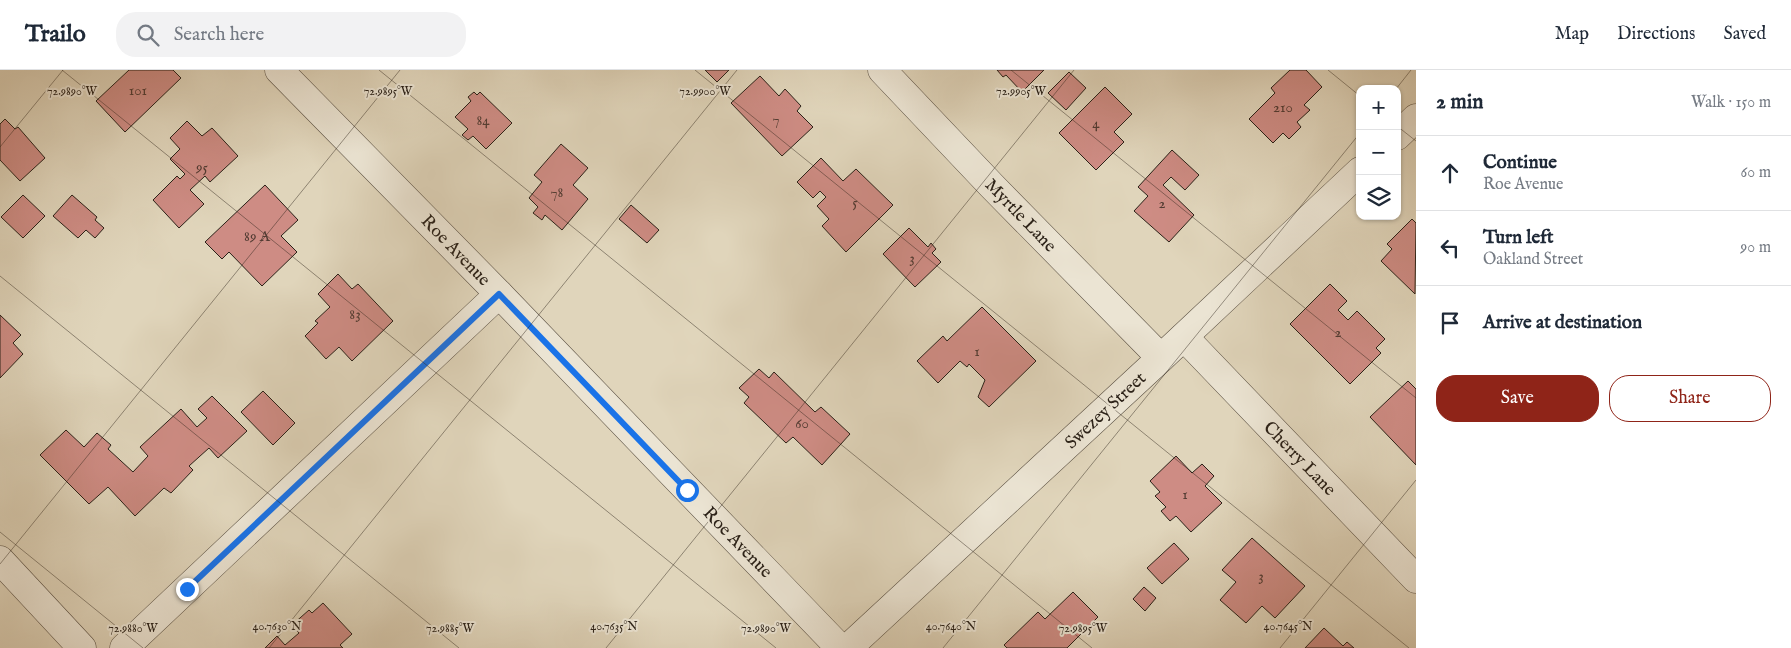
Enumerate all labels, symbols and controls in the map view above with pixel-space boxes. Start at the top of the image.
search box [116,12,466,57]
text: Trailo [25,19,86,50]
icon: search [134,21,162,49]
text: Search here [174,23,264,47]
text: Map [1555,23,1589,46]
text: Directions [1617,23,1695,46]
text: Saved [1723,23,1766,46]
house number: 101 [129,81,147,100]
text: 72.9890°W [47,84,98,99]
text: 72.9895°W [364,84,413,99]
text: 72.9900°W [679,84,731,99]
text: 72.9905°W [996,84,1046,99]
map controls [1356,85,1401,220]
button: + [1356,85,1401,130]
text: 2 min [1436,89,1483,116]
text: Walk · 150 m [1691,93,1771,113]
house number: 210 [1273,98,1293,117]
house number: 7 [772,110,780,129]
house number: 84 [476,111,490,130]
house number: 4 [1092,114,1100,133]
button: − [1356,130,1401,175]
text: Continue [1483,151,1557,175]
house number: 95 [195,158,209,177]
icon: ahead [1436,159,1464,187]
text: 60 m [1741,163,1771,183]
street label: Myrtle Lane [979,174,1061,258]
button: layers [1356,175,1401,220]
text: Roe Avenue [1483,175,1563,195]
house number: 78 [551,183,564,202]
house number: 5 [852,193,858,212]
house number: 2 [1158,194,1166,213]
street label: Roe Avenue [415,210,495,292]
text: Turn left [1483,226,1554,250]
house number: 89 A [244,227,271,246]
icon: left [1436,234,1464,262]
text: 90 m [1740,238,1771,258]
house number: 3 [909,249,915,268]
text: Oakland Street [1483,250,1583,270]
house number: 83 [349,305,361,324]
icon: arrive [1436,309,1464,337]
text: Arrive at destination [1483,311,1642,335]
house number: 2 [1334,323,1342,342]
house number: 1 [974,342,980,361]
street label: Swezey Street [1060,368,1152,455]
button: Save [1436,375,1599,422]
button: Share [1609,375,1771,422]
house number: 60 [795,414,809,433]
street label: Cherry Lane [1258,417,1340,501]
route start [676,479,699,502]
house number: 1 [1182,485,1188,504]
street label: Roe Avenue [697,502,777,584]
house number: 3 [1258,567,1264,586]
route end [176,578,199,601]
text: 40.7630°N [253,619,302,634]
text: 40.7635°N [590,619,638,634]
text: 40.7640°N [926,619,977,634]
text: 40.7645°N [1264,619,1313,634]
text: 72.9880°W [108,621,158,636]
text: 72.9885°W [426,621,475,636]
text: 72.9890°W [741,621,792,636]
text: 72.9895°W [1059,621,1108,636]

